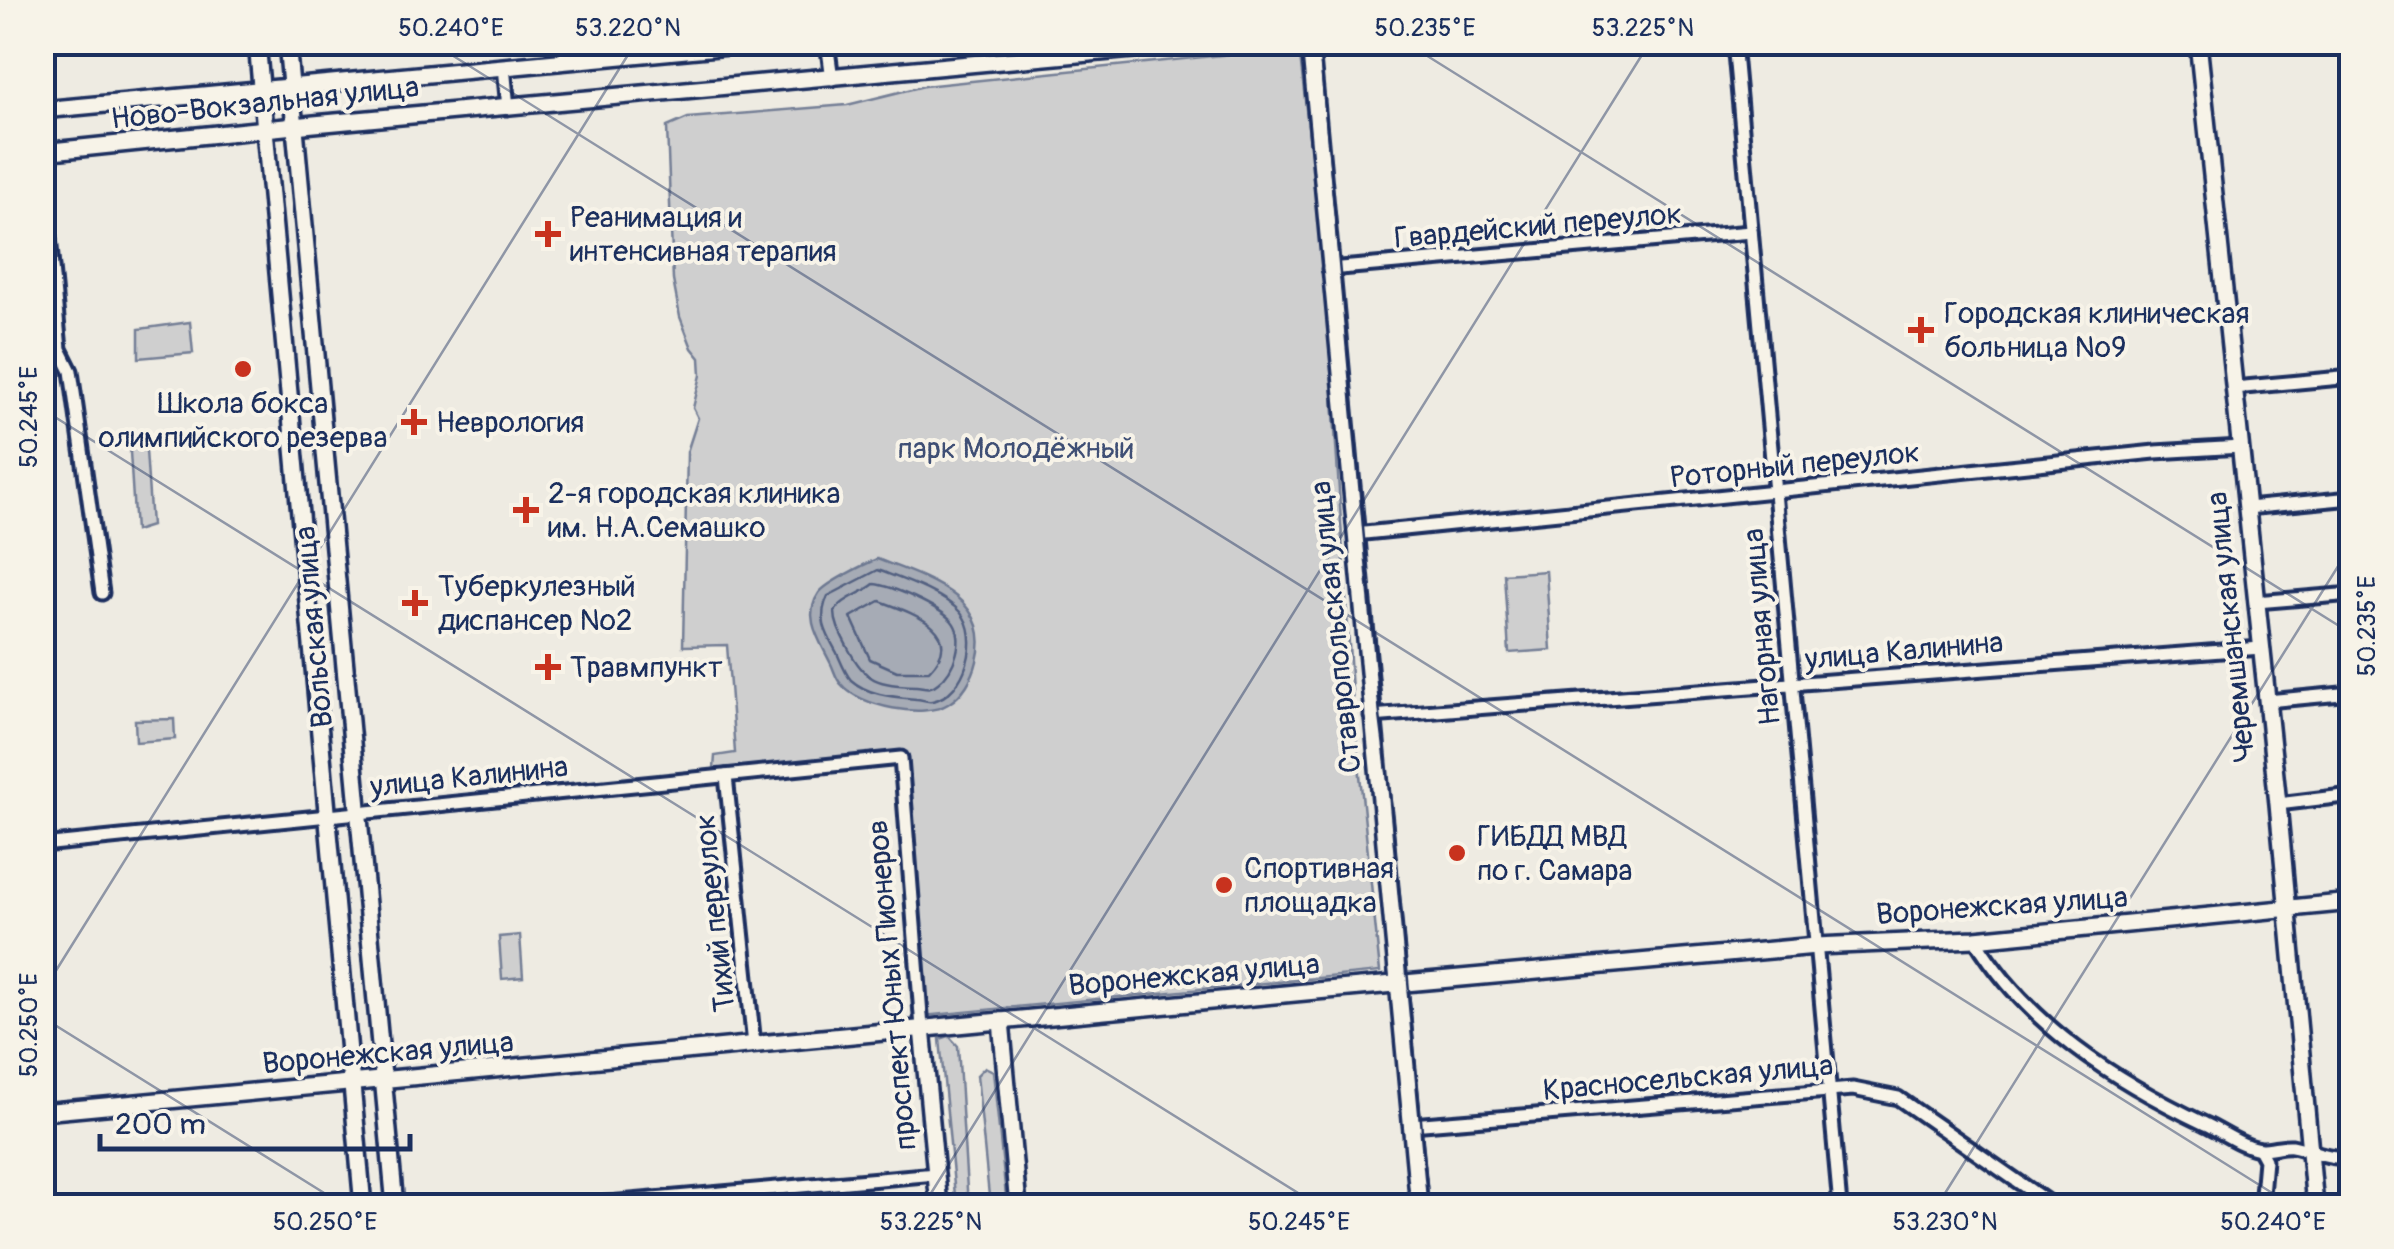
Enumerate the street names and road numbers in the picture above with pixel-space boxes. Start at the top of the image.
street label: Ново-Вокзальная улица [109,68,421,138]
street label: Гвардейский переулок [1393,195,1683,257]
street label: Роторный переулок [1668,433,1922,497]
street label: Ставропольская улица [1302,479,1370,775]
street label: Черемшанская улица [2198,490,2264,764]
street label: Вольская улица [287,524,341,730]
street label: Нагорная улица [1735,527,1789,727]
street label: улица Калинина [1802,624,2005,678]
street label: улица Калинина [367,748,570,806]
street label: Тихий переулок [686,812,744,1014]
street label: проспект Юных Пионеров [859,818,925,1152]
street label: Воронежская улица [1875,879,2129,933]
street label: Воронежская улица [1067,946,1321,1004]
street label: Воронежская улица [261,1024,515,1082]
street label: Красносельская улица [1541,1047,1835,1109]

